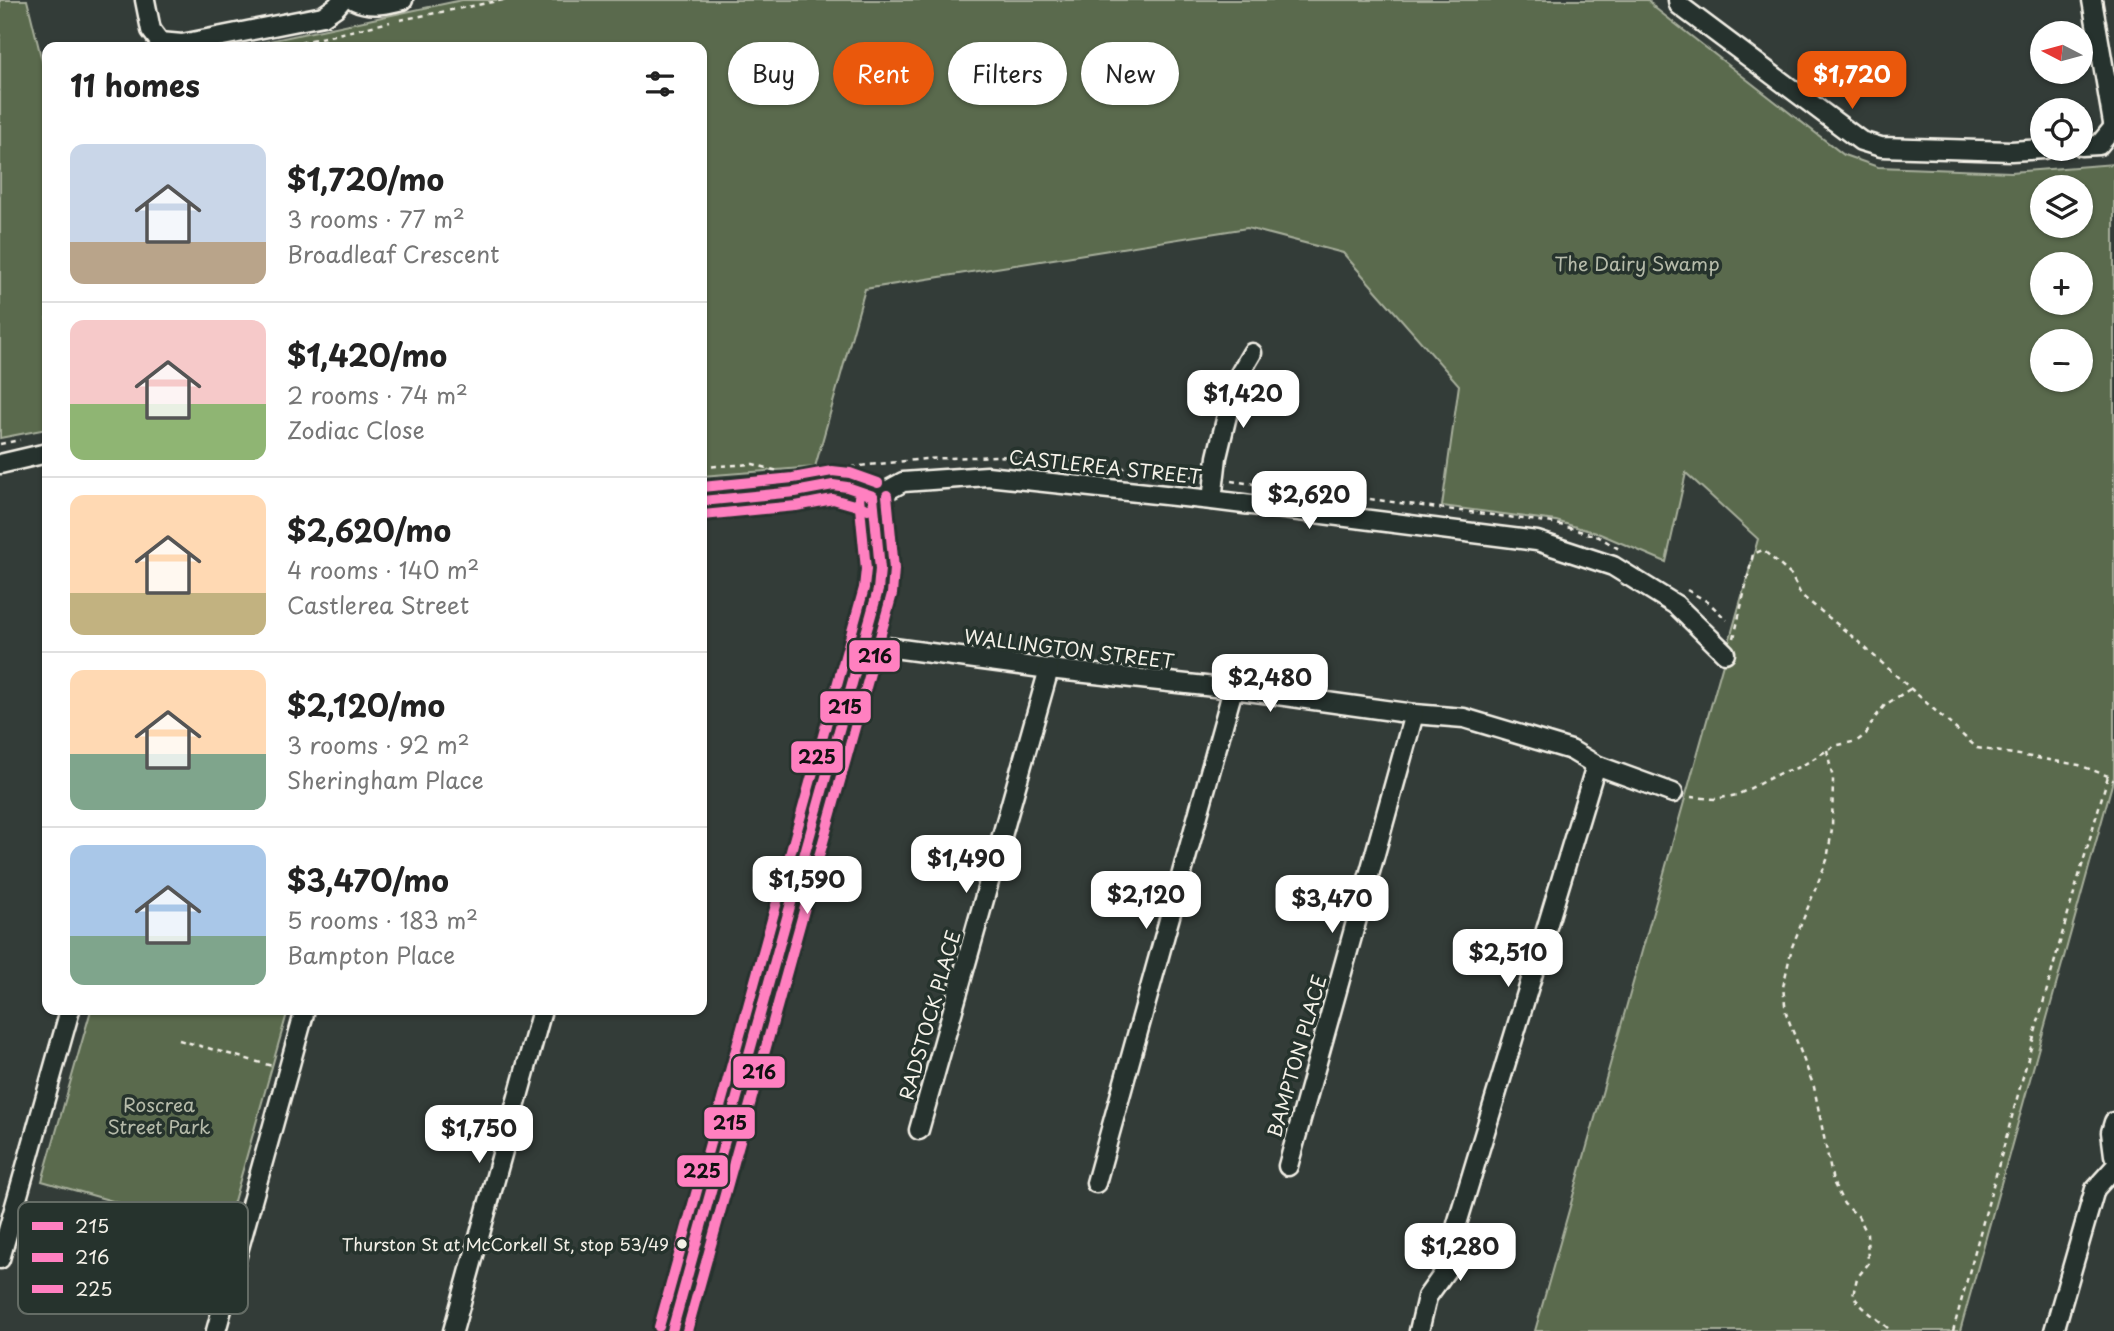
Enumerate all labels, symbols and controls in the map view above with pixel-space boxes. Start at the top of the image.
north arrow [2030,21,2093,84]
map controls [2030,21,2093,392]
chip: Buy [728,42,819,105]
chip: Rent [833,42,934,105]
chip: Filters [948,42,1067,105]
chip: New [1081,42,1179,105]
pin: $1,720 [1795,52,1909,111]
text: $1,720 [1813,56,1891,91]
text: 11 homes [70,62,200,107]
icon: filters [641,65,679,103]
button: locate [2030,98,2093,161]
text: $1,720/mo [287,156,444,201]
icon: home [126,172,210,256]
button: layers [2030,175,2093,238]
text: 3 rooms · 77 m² [287,201,465,236]
text: Broadleaf Crescent [287,236,499,271]
park label: The Dairy Swamp [1554,249,1720,277]
button: + [2030,252,2093,315]
button: − [2030,329,2093,392]
text: $1,420/mo [287,332,447,377]
icon: home [126,348,210,432]
pin: $1,420 [1186,370,1300,430]
text: $1,420 [1203,375,1283,410]
text: 2 rooms · 74 m² [287,377,468,412]
text: Zodiac Close [287,412,425,447]
street label: CASTLEREA STREET [1008,442,1203,490]
pin: $2,620 [1252,472,1366,531]
text: $2,620 [1268,476,1350,511]
text: $2,620/mo [287,507,451,552]
icon: home [126,523,210,607]
text: 4 rooms · 140 m² [287,552,479,587]
text: Castlerea Street [287,587,469,622]
street label: WALLINGTON STREET [962,621,1176,675]
line badge: 216 [848,639,901,673]
text: 216 [858,641,892,669]
pin: $2,480 [1213,654,1327,714]
text: $2,480 [1228,659,1312,694]
text: $2,120/mo [287,682,445,727]
line badge: 215 [819,690,872,724]
text: 215 [828,692,862,720]
icon: home [126,698,210,782]
text: 3 rooms · 92 m² [287,727,470,762]
line badge: 225 [790,740,844,774]
text: 225 [798,742,836,770]
text: Sheringham Place [287,762,484,797]
pin: $1,490 [909,836,1023,895]
text: $1,490 [927,840,1005,875]
pin: $1,590 [750,856,864,916]
text: $3,470/mo [287,857,449,902]
text: $1,590 [769,861,845,896]
pin: $2,120 [1089,872,1203,931]
icon: home [126,873,210,957]
text: $2,120 [1107,876,1185,911]
pin: $3,470 [1275,876,1389,935]
text: $3,470 [1292,880,1372,915]
text: 5 rooms · 183 m² [287,902,478,937]
street label: RADSTOCK PLACE [891,927,967,1103]
pin: $2,510 [1451,930,1565,989]
text: $2,510 [1469,934,1547,969]
text: Bampton Place [287,937,455,972]
street label: BAMPTON PLACE [1259,971,1333,1140]
line badge: 216 [732,1055,786,1089]
text: 216 [742,1057,776,1085]
park label: Roscrea Street Park [107,1090,211,1140]
pin: $1,750 [422,1106,536,1165]
line badge: 215 [703,1106,756,1140]
text: 215 [713,1108,747,1136]
text: $1,750 [441,1110,517,1145]
line badge: 225 [676,1154,729,1188]
text: 225 [683,1156,721,1184]
legend [18,1202,248,1314]
text: 215 [75,1211,109,1239]
pin: $1,280 [1403,1224,1517,1283]
text: $1,280 [1421,1228,1499,1263]
place label: Thurston St at McCorkell St, stop 53/49 [342,1231,669,1257]
marker: Thurston St at McCorkell St, stop 53/49 [675,1237,689,1251]
text: 216 [75,1242,109,1270]
text: 225 [75,1274,112,1302]

